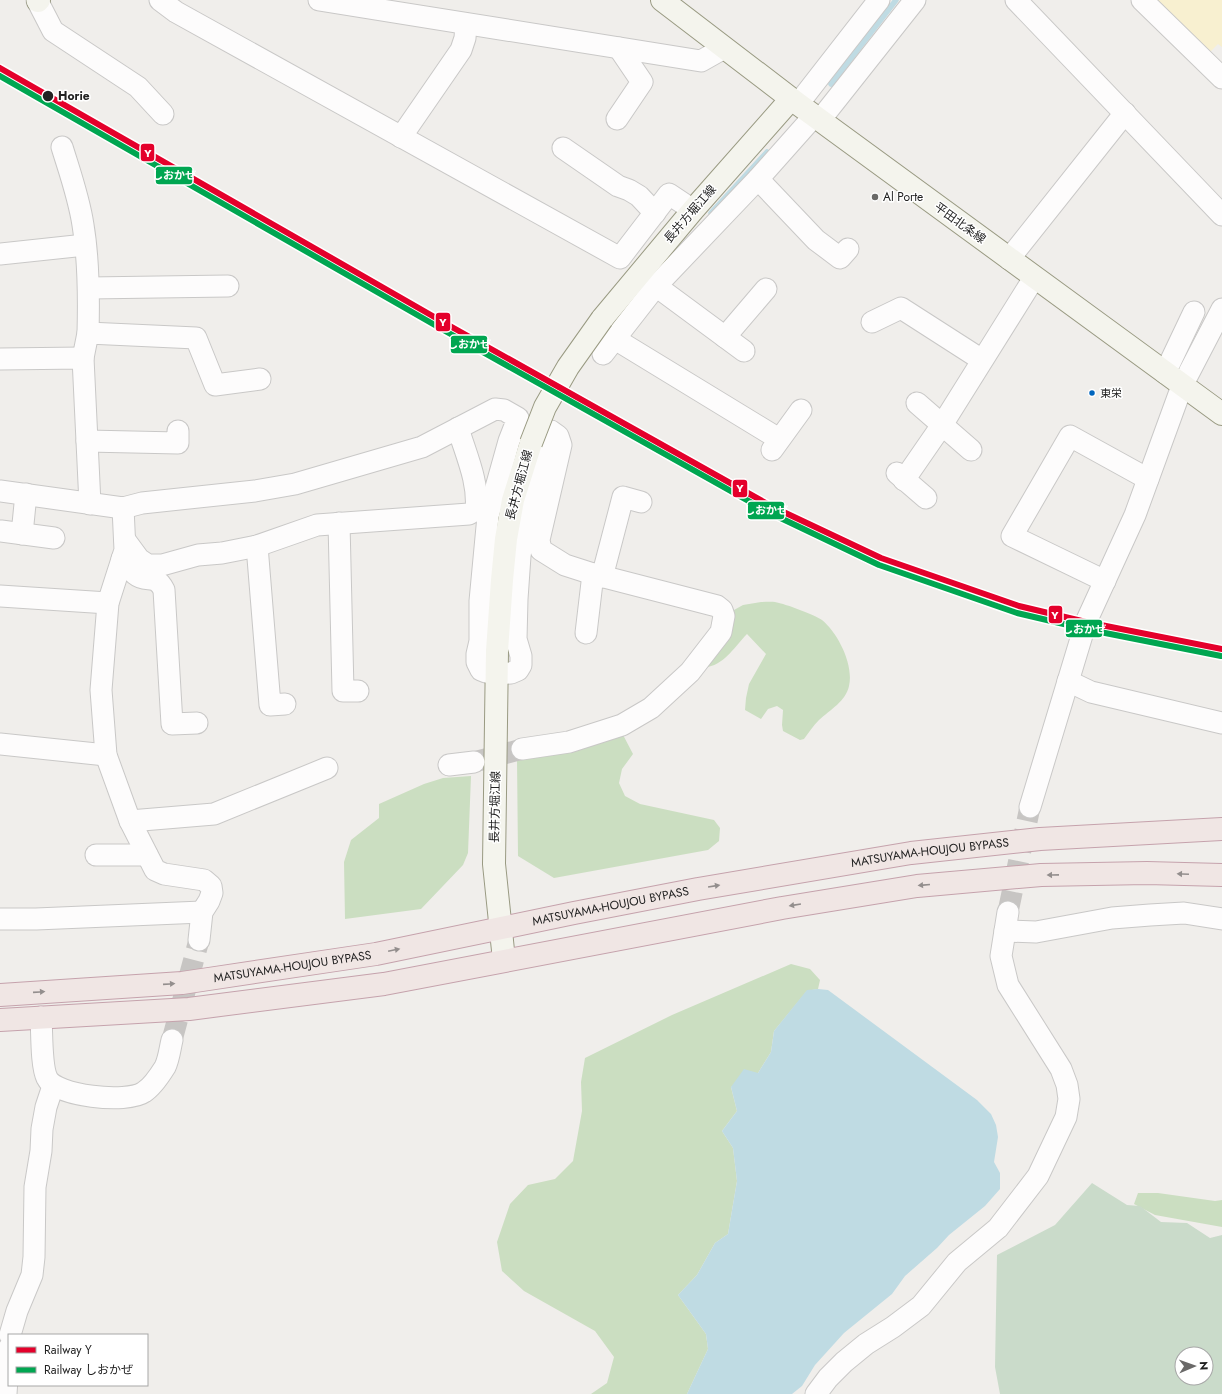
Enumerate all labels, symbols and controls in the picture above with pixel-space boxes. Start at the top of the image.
place label: Horie [58,87,90,105]
marker: Horie [41,89,55,103]
line badge: Y [140,143,155,162]
text: Y [143,145,152,161]
line badge: しおかぜ [155,166,193,185]
text: しおかぜ [152,167,196,183]
street label: 長井方堀江線 [660,181,720,247]
place label: Al Porte [883,188,923,206]
marker: Al Porte [870,192,880,202]
street label: 平田北条線 [930,198,990,248]
line badge: Y [435,312,451,332]
text: Y [438,314,447,330]
line badge: しおかぜ [450,335,488,354]
text: しおかぜ [447,336,491,352]
place label: 東栄 [1100,385,1122,401]
marker: 東栄 [1087,388,1097,398]
street label: 長井方堀江線 [501,448,537,522]
line badge: Y [732,479,748,498]
text: Y [735,480,744,496]
line badge: しおかぜ [747,501,785,520]
text: しおかぜ [744,502,788,518]
line badge: Y [1048,605,1063,624]
text: Y [1050,607,1059,623]
line badge: しおかぜ [1065,619,1103,638]
text: しおかぜ [1062,621,1106,637]
street label: 長井方堀江線 [485,771,505,843]
street label: MATSUYAMA-HOUJOU BYPASS [850,833,1010,872]
one-way arrow [1047,871,1059,878]
one-way arrow [1176,871,1189,877]
street label: MATSUYAMA-HOUJOU BYPASS [531,882,691,930]
one-way arrow [918,882,930,889]
one-way arrow [708,883,720,889]
one-way arrow [789,903,801,909]
street label: MATSUYAMA-HOUJOU BYPASS [212,946,373,987]
one-way arrow [388,947,400,953]
one-way arrow [163,981,175,988]
one-way arrow [33,989,45,996]
legend [8,1334,148,1386]
text: Railway Y [44,1341,92,1359]
north arrow [1174,1346,1214,1386]
text: Railway しおかぜ [44,1361,133,1379]
text: N [1196,1361,1212,1370]

